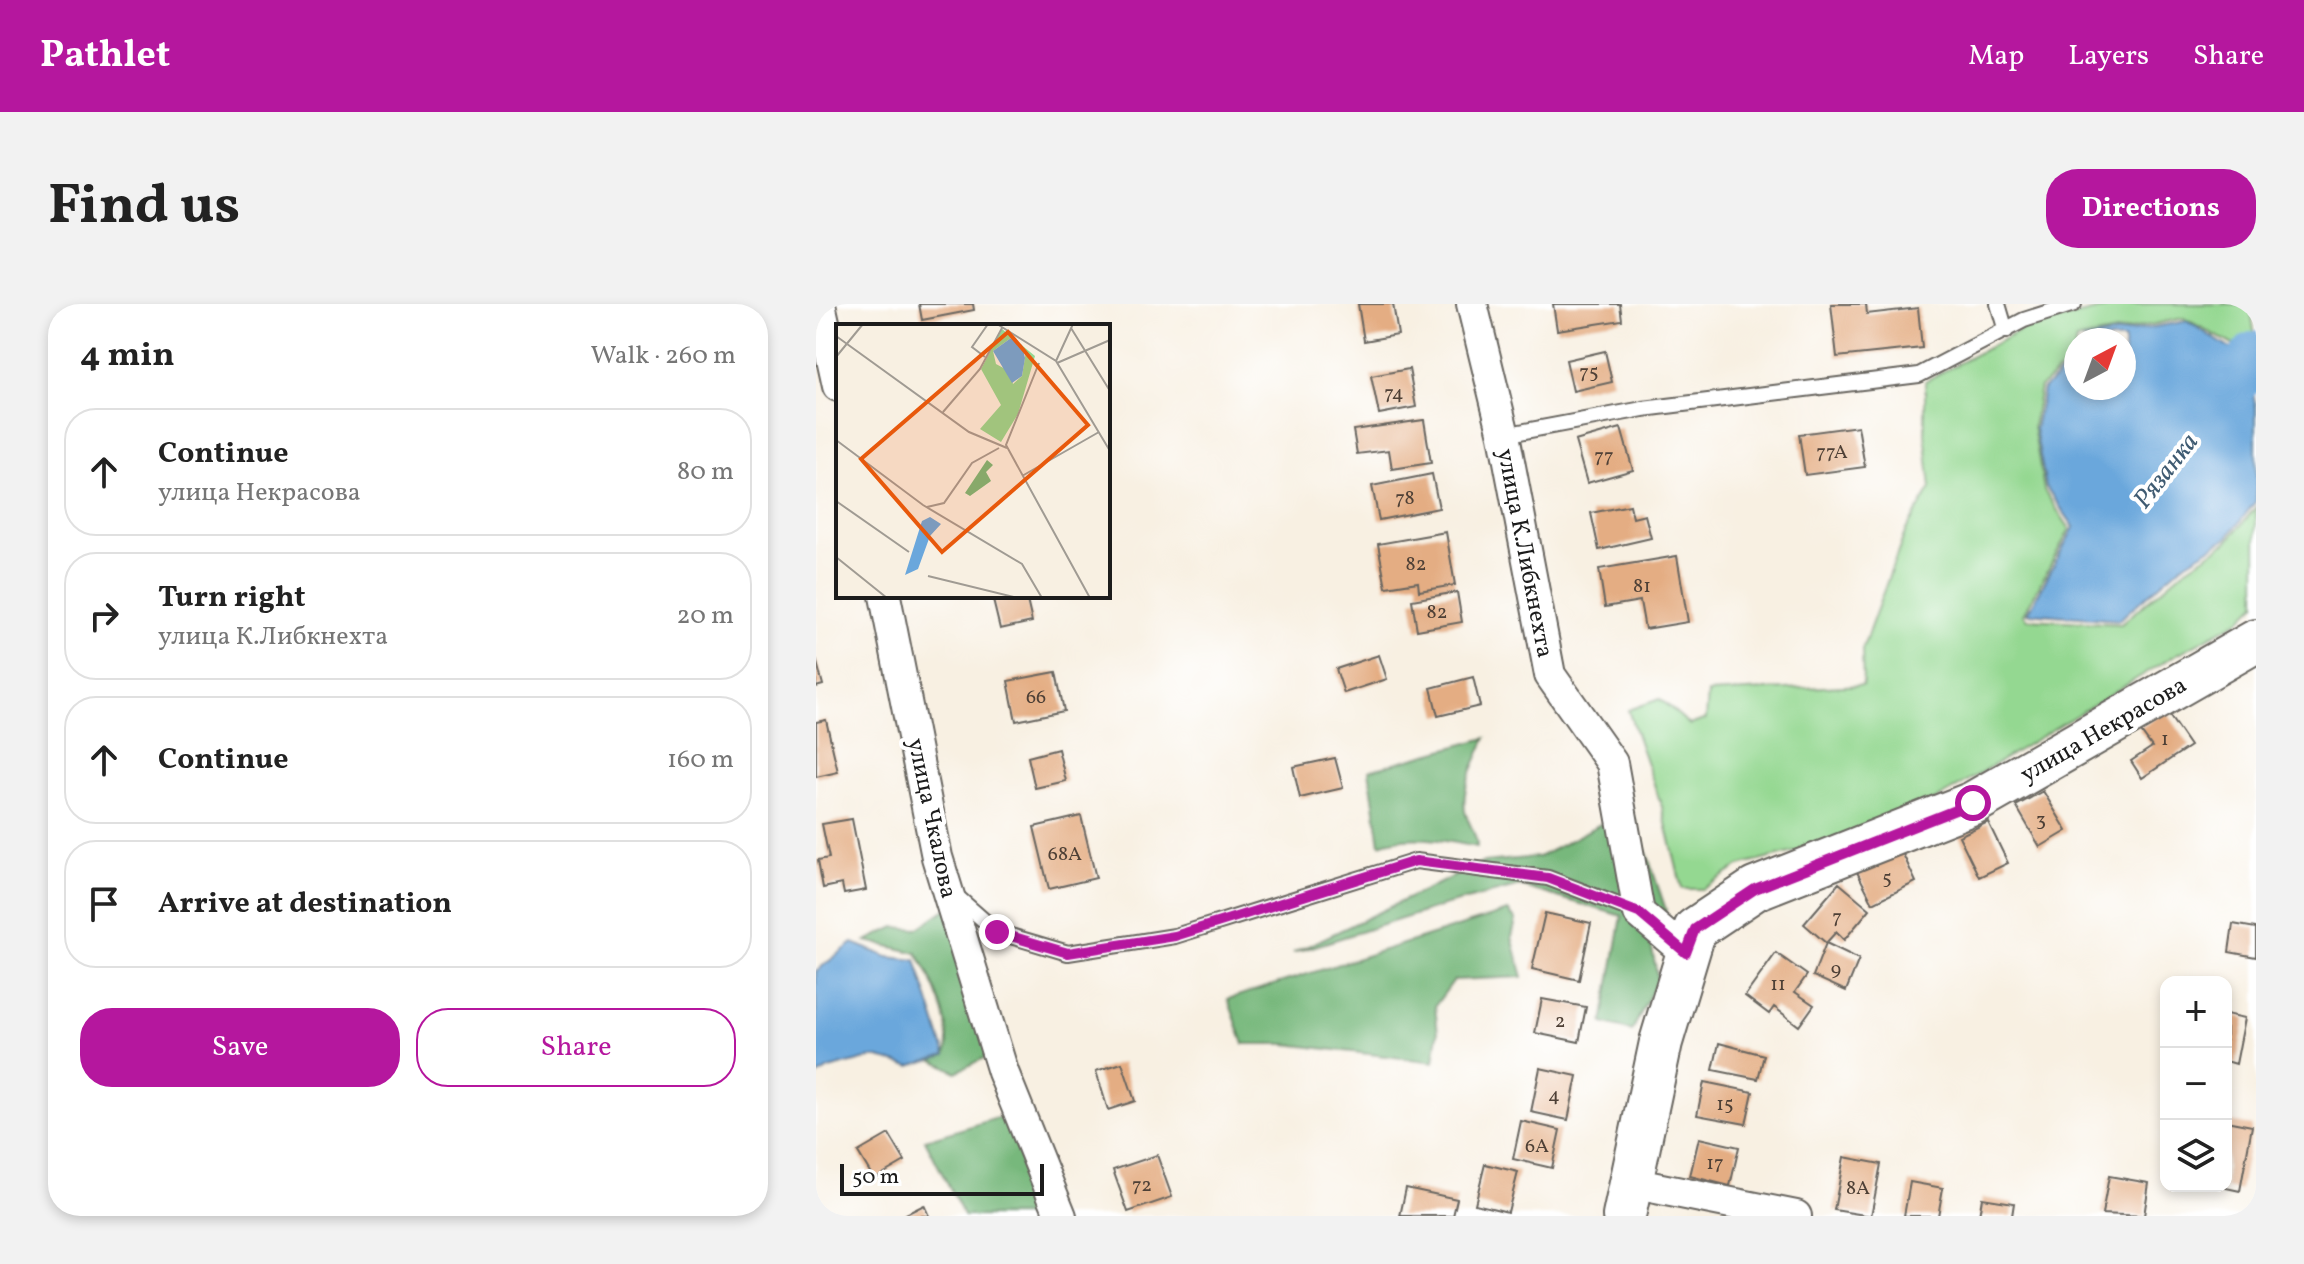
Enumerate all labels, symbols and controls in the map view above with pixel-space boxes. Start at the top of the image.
text: Pathlet [40,30,170,83]
text: Map [1968,37,2024,76]
text: Layers [2068,37,2149,76]
text: Share [2193,37,2264,76]
text: Find us [48,169,240,247]
button: Directions [2046,169,2256,248]
inset map [836,324,1110,598]
north arrow [2064,328,2136,400]
text: 4 min [80,333,175,380]
text: Walk · 260 m [590,338,736,374]
house number: 75 [1579,359,1599,387]
house number: 74 [1384,380,1404,408]
water label: Рязанка [2126,426,2208,517]
text: Continue [158,433,289,475]
house number: 77А [1816,439,1848,467]
house number: 77 [1594,443,1614,471]
street label: улица К.Либкнехта [1487,446,1561,661]
icon: ahead [82,450,126,494]
text: 80 m [677,454,734,490]
text: улица Некрасова [158,475,361,511]
house number: 78 [1395,485,1415,513]
house number: 82 [1406,551,1426,579]
house number: 81 [1633,573,1651,601]
text: Turn right [158,577,306,619]
icon: right [82,594,126,638]
text: 20 m [676,598,734,634]
house number: 82 [1427,599,1447,627]
text: улица К.Либкнехта [158,619,388,655]
street label: улица Некрасова [2014,669,2194,792]
house number: 66 [1026,684,1046,712]
house number: 1 [2161,726,2169,754]
street label: улица Чкалова [897,735,965,902]
icon: ahead [82,738,126,782]
text: Continue [158,739,289,781]
text: 160 m [667,742,734,778]
route start [1955,785,1991,821]
house number: 3 [2036,807,2046,835]
house number: 68А [1048,841,1082,869]
house number: 5 [1882,865,1892,893]
icon: arrive [82,882,126,926]
text: Arrive at destination [158,883,452,925]
house number: 7 [1832,904,1842,932]
route end [979,914,1015,950]
house number: 9 [1831,956,1841,984]
house number: 11 [1770,971,1786,999]
map controls [2160,976,2232,1192]
button: + [2160,976,2232,1048]
button: Save [80,1008,400,1087]
button: Share [416,1008,736,1087]
house number: 2 [1555,1008,1565,1036]
button: − [2160,1048,2232,1120]
house number: 4 [1548,1082,1560,1110]
house number: 15 [1716,1091,1734,1119]
button: layers [2160,1120,2232,1192]
house number: 6А [1525,1133,1549,1161]
house number: 17 [1706,1150,1724,1178]
scale bar [840,1160,1044,1196]
text: 50 m [852,1162,899,1193]
house number: 72 [1132,1172,1152,1200]
house number: 8А [1846,1175,1870,1203]

